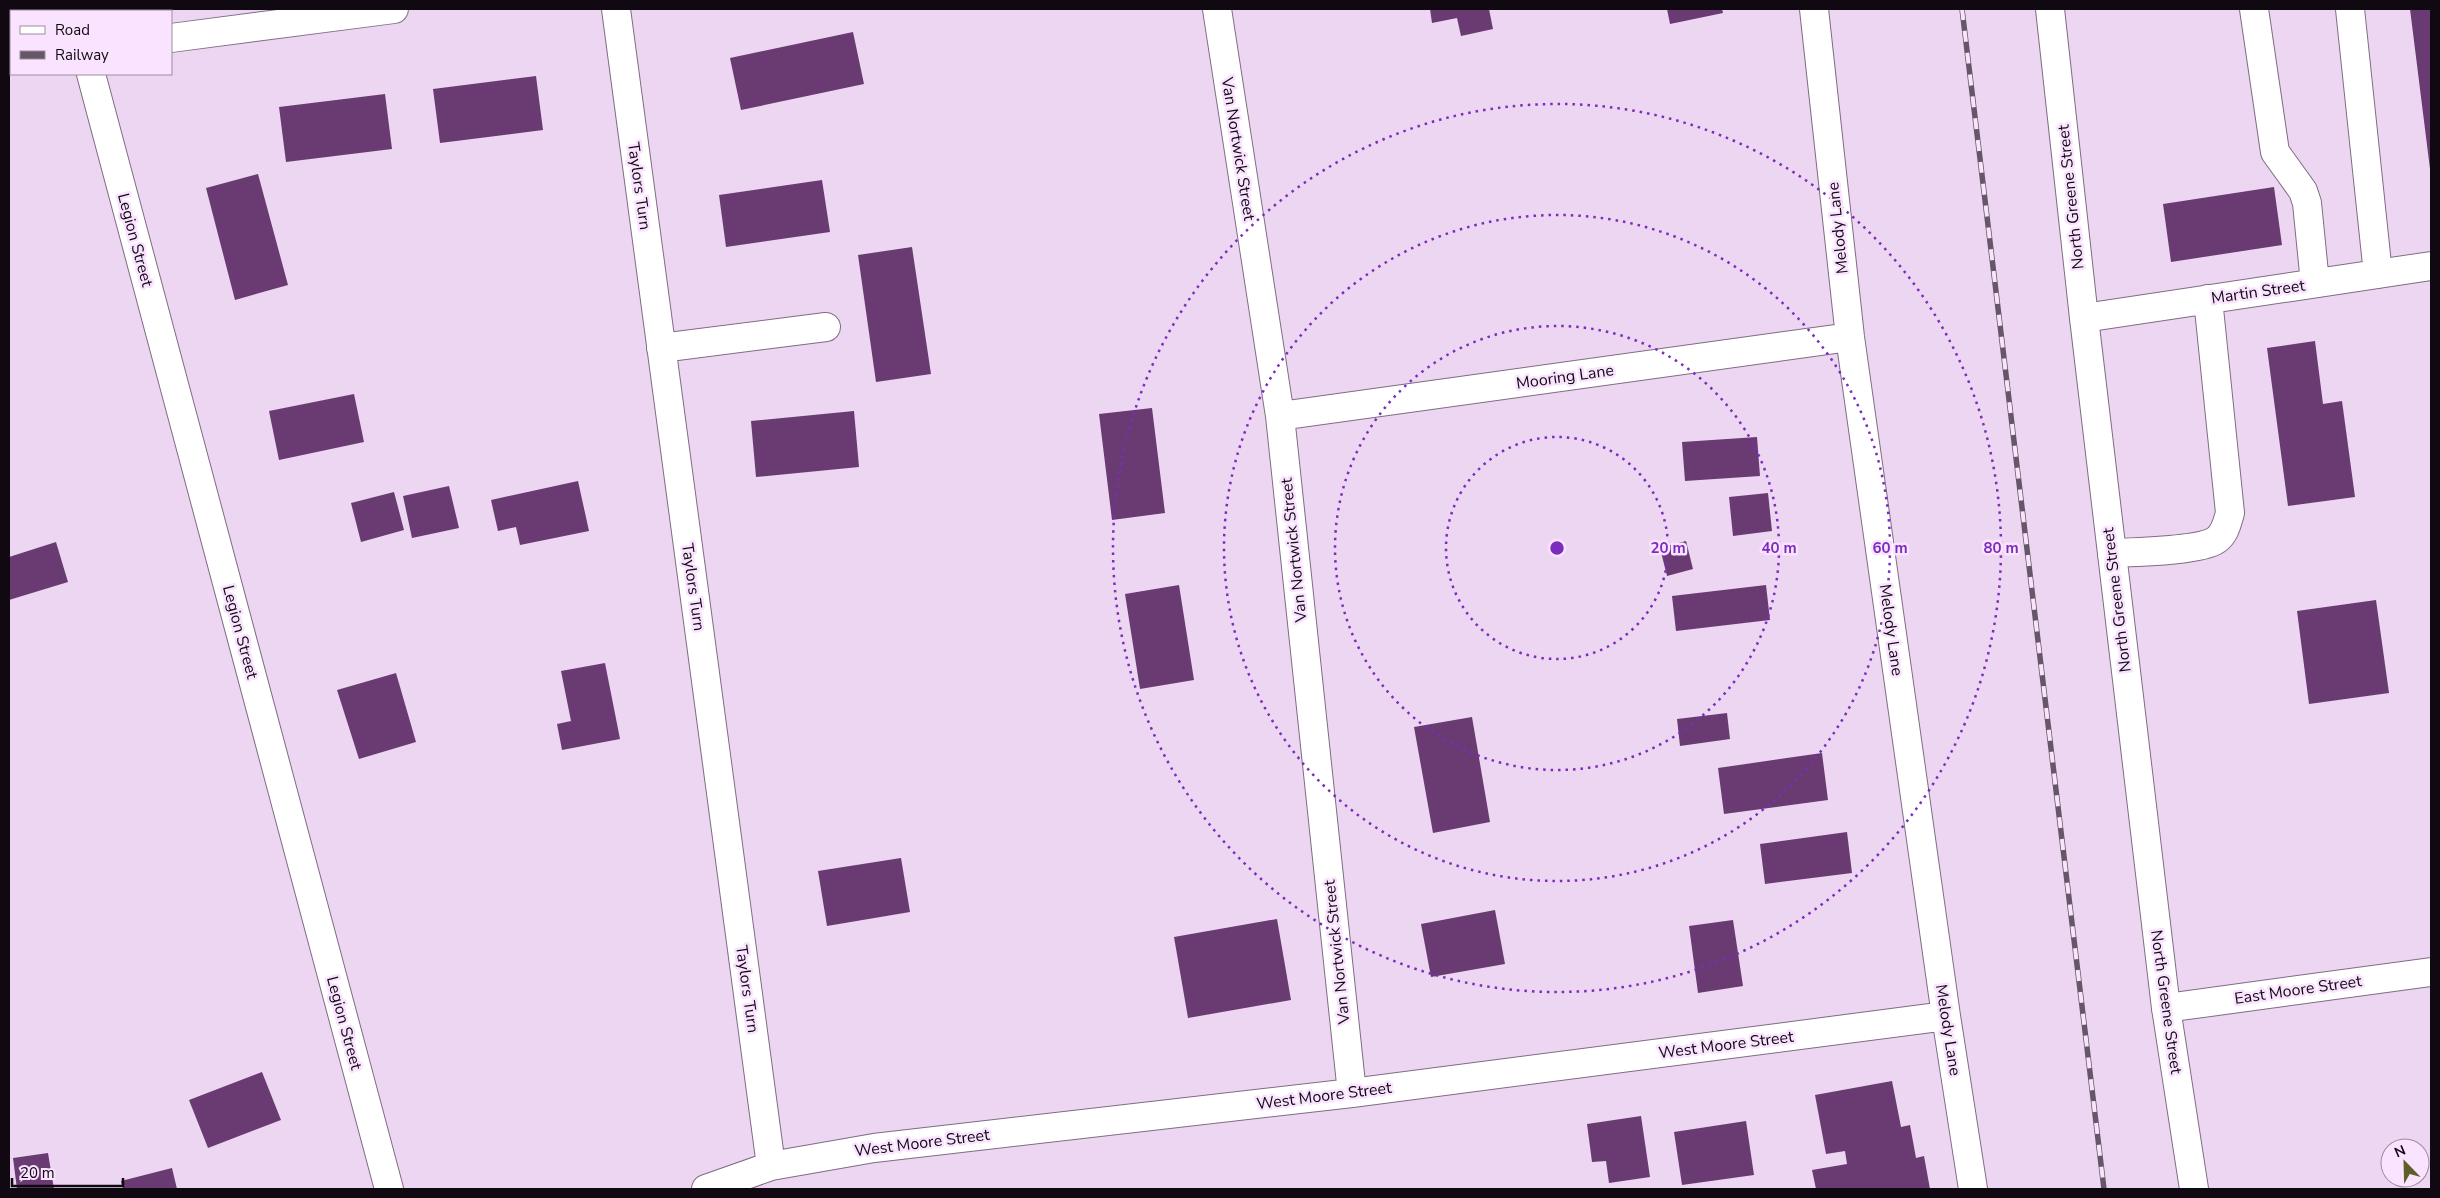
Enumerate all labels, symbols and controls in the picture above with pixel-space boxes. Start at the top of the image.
legend [10,10,172,75]
text: Road [55,20,90,40]
text: Railway [55,45,109,65]
street label: Van Nortwick Street [1216,75,1260,223]
street label: North Greene Street [2052,123,2090,270]
street label: Taylors Turn [622,141,656,231]
street label: Melody Lane [1822,181,1854,275]
street label: Legion Street [112,191,158,290]
street label: Martin Street [2210,274,2307,309]
street label: Mooring Lane [1515,359,1615,395]
street label: Van Nortwick Street [1275,476,1313,624]
street label: North Greene Street [2097,526,2137,673]
text: 20 m [1650,538,1686,558]
text: 40 m [1761,538,1797,558]
text: 60 m [1872,538,1908,558]
text: 80 m [1983,538,2019,558]
centre of rings [1548,539,1566,557]
street label: Taylors Turn [676,542,710,632]
street label: Legion Street [217,583,263,682]
street label: Melody Lane [1874,583,1908,677]
street label: Van Nortwick Street [1318,878,1356,1026]
street label: North Greene Street [2145,929,2187,1076]
street label: Taylors Turn [730,944,764,1034]
street label: East Moore Street [2233,970,2363,1010]
street label: Legion Street [321,974,367,1073]
street label: Melody Lane [1930,983,1966,1077]
street label: West Moore Street [1657,1026,1795,1064]
street label: West Moore Street [1255,1077,1393,1115]
street label: West Moore Street [853,1124,991,1162]
north arrow [2380,1138,2430,1188]
text: N [2392,1141,2409,1162]
scale bar [12,1156,124,1188]
text: 20 m [20,1163,55,1183]

